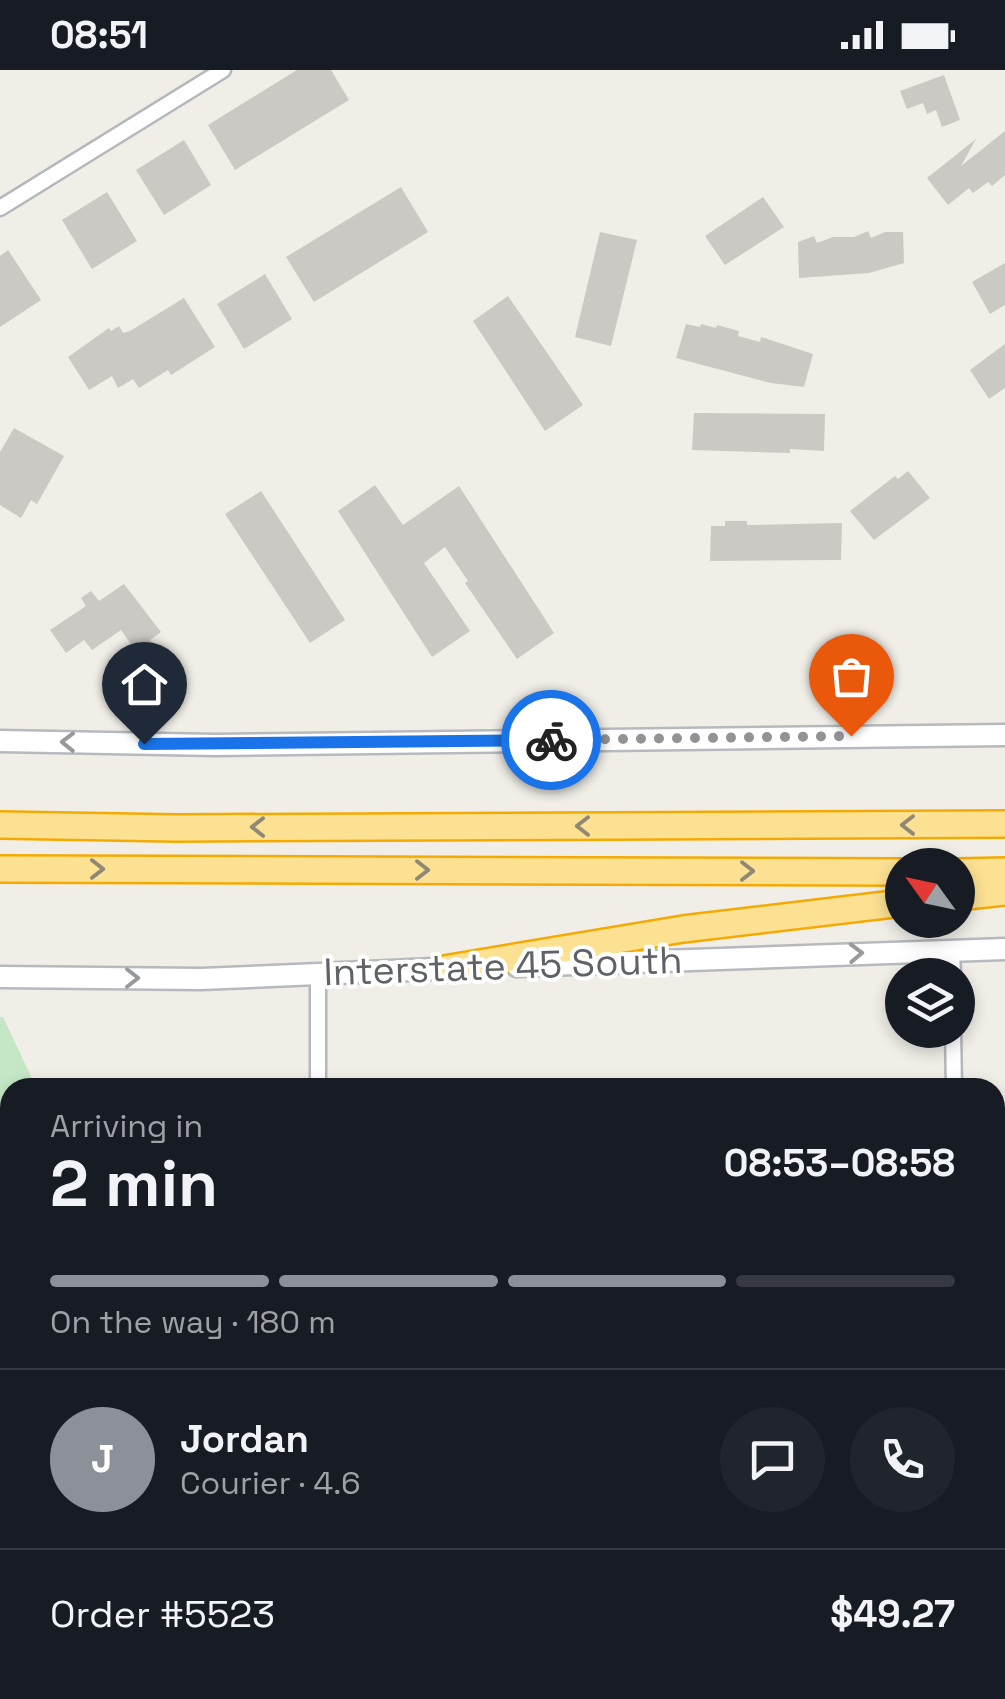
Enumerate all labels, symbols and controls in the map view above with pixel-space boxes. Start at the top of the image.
text: 08:51 [50,11,148,59]
pin [809,634,894,737]
pin [102,642,187,745]
icon: bag [824,649,879,704]
icon: home [117,657,172,712]
courier [501,690,601,790]
icon: bike [524,713,579,768]
one-way arrow [59,731,74,753]
one-way arrow [899,814,914,836]
one-way arrow [574,815,590,837]
one-way arrow [249,816,264,838]
north arrow [885,848,975,938]
map controls [885,848,975,1048]
one-way arrow [90,858,106,880]
one-way arrow [416,859,431,881]
one-way arrow [740,860,756,882]
street label: Interstate 45 South [323,936,683,996]
one-way arrow [848,943,864,964]
button: layers [885,958,975,1048]
one-way arrow [125,968,141,989]
text: Arriving in [50,1106,203,1146]
text: 08:53–08:58 [724,1139,955,1187]
text: 2 min [50,1142,218,1225]
text: On the way · 180 m [50,1302,336,1342]
button: chat [720,1407,825,1512]
button: phone [850,1407,955,1512]
text: Jordan [180,1415,309,1463]
text: J [91,1435,114,1483]
text: Courier · 4.6 [180,1463,361,1503]
text: Order #5523 [50,1590,275,1638]
text: $49.27 [830,1590,955,1638]

